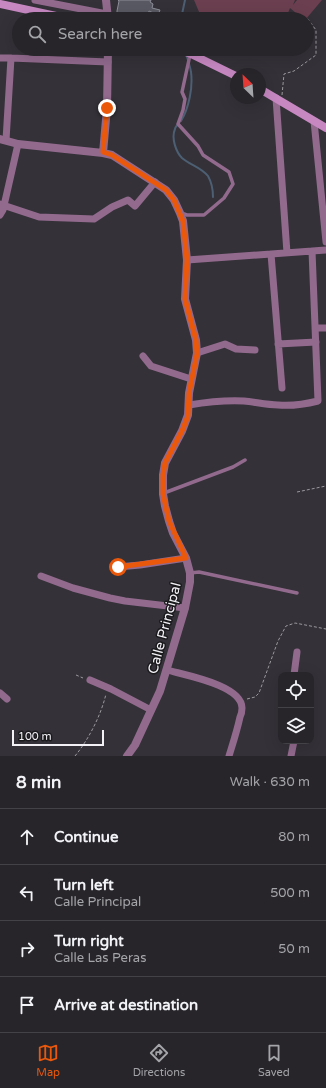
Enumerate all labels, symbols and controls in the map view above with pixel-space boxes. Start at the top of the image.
search box [12,12,314,56]
icon: search [26,23,48,45]
text: Search here [58,25,142,43]
north arrow [230,68,266,104]
route end [98,99,116,117]
route start [109,558,127,576]
street label: Calle Principal [144,581,185,676]
map controls [278,672,314,744]
button: locate [278,672,314,708]
button: layers [278,708,314,744]
scale bar [12,728,104,747]
text: 100 m [18,730,52,743]
text: 8 min [16,772,61,793]
text: Walk · 630 m [230,774,310,790]
icon: ahead [16,826,38,848]
text: Continue [54,828,118,846]
text: 80 m [278,829,310,845]
text: Turn left [54,876,114,894]
icon: left [16,882,38,904]
text: 500 m [270,885,310,901]
text: Calle Principal [54,894,141,910]
text: Turn right [54,932,124,950]
icon: right [16,938,38,960]
text: 50 m [278,941,310,957]
text: Calle Las Peras [54,950,146,966]
icon: arrive [16,994,38,1016]
text: Arrive at destination [54,996,198,1014]
tab: Map [36,1042,60,1079]
tab: Directions [133,1042,185,1079]
tab: Saved [258,1042,290,1079]

